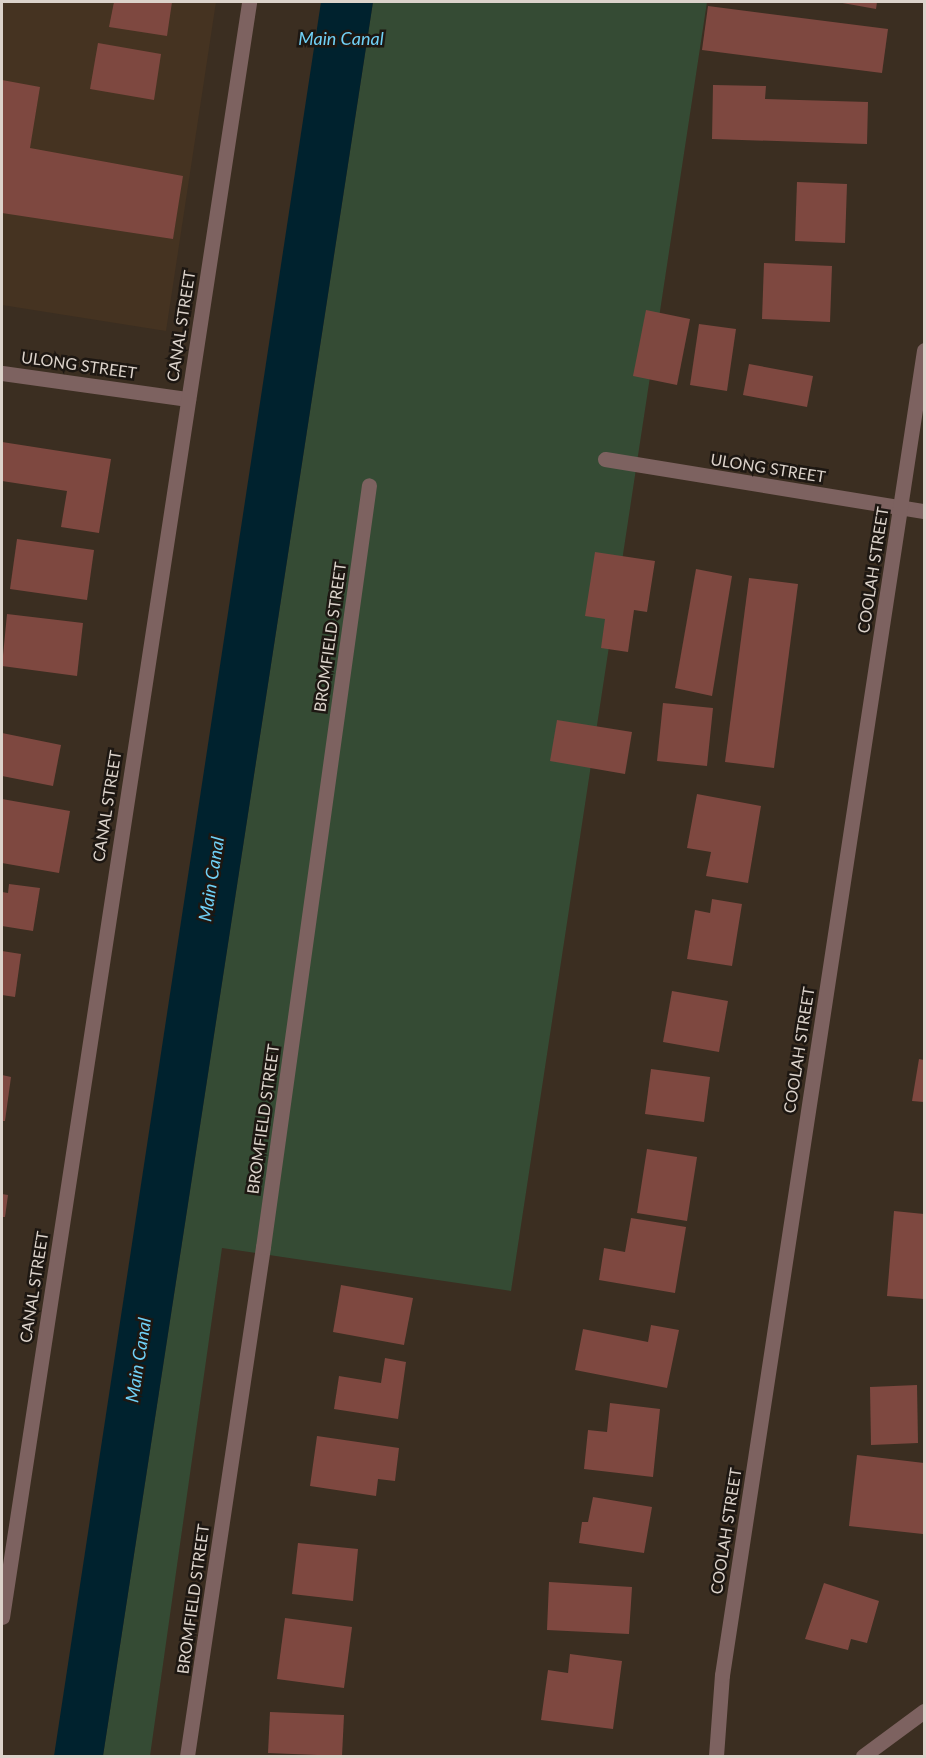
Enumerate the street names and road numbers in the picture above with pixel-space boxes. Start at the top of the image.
street label: CANAL STREET [163,269,199,383]
street label: ULONG STREET [20,347,138,383]
street label: ULONG STREET [709,449,827,487]
street label: COOLAH STREET [854,506,892,634]
street label: BROMFIELD STREET [310,561,350,713]
street label: CANAL STREET [89,749,125,863]
street label: COOLAH STREET [780,986,818,1114]
street label: BROMFIELD STREET [243,1043,283,1195]
street label: CANAL STREET [16,1230,52,1344]
street label: COOLAH STREET [707,1467,745,1595]
street label: BROMFIELD STREET [173,1523,213,1675]

